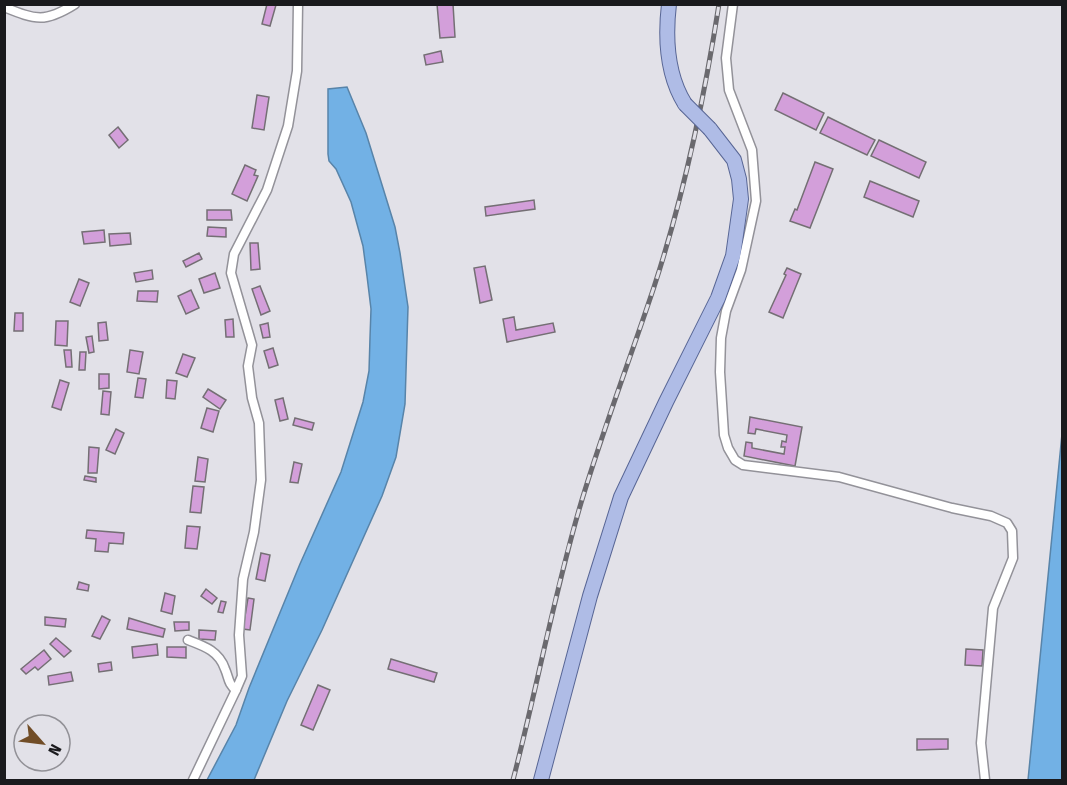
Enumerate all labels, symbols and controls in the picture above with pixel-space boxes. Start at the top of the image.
north arrow [12,713,72,773]
text: N [44,741,65,759]

